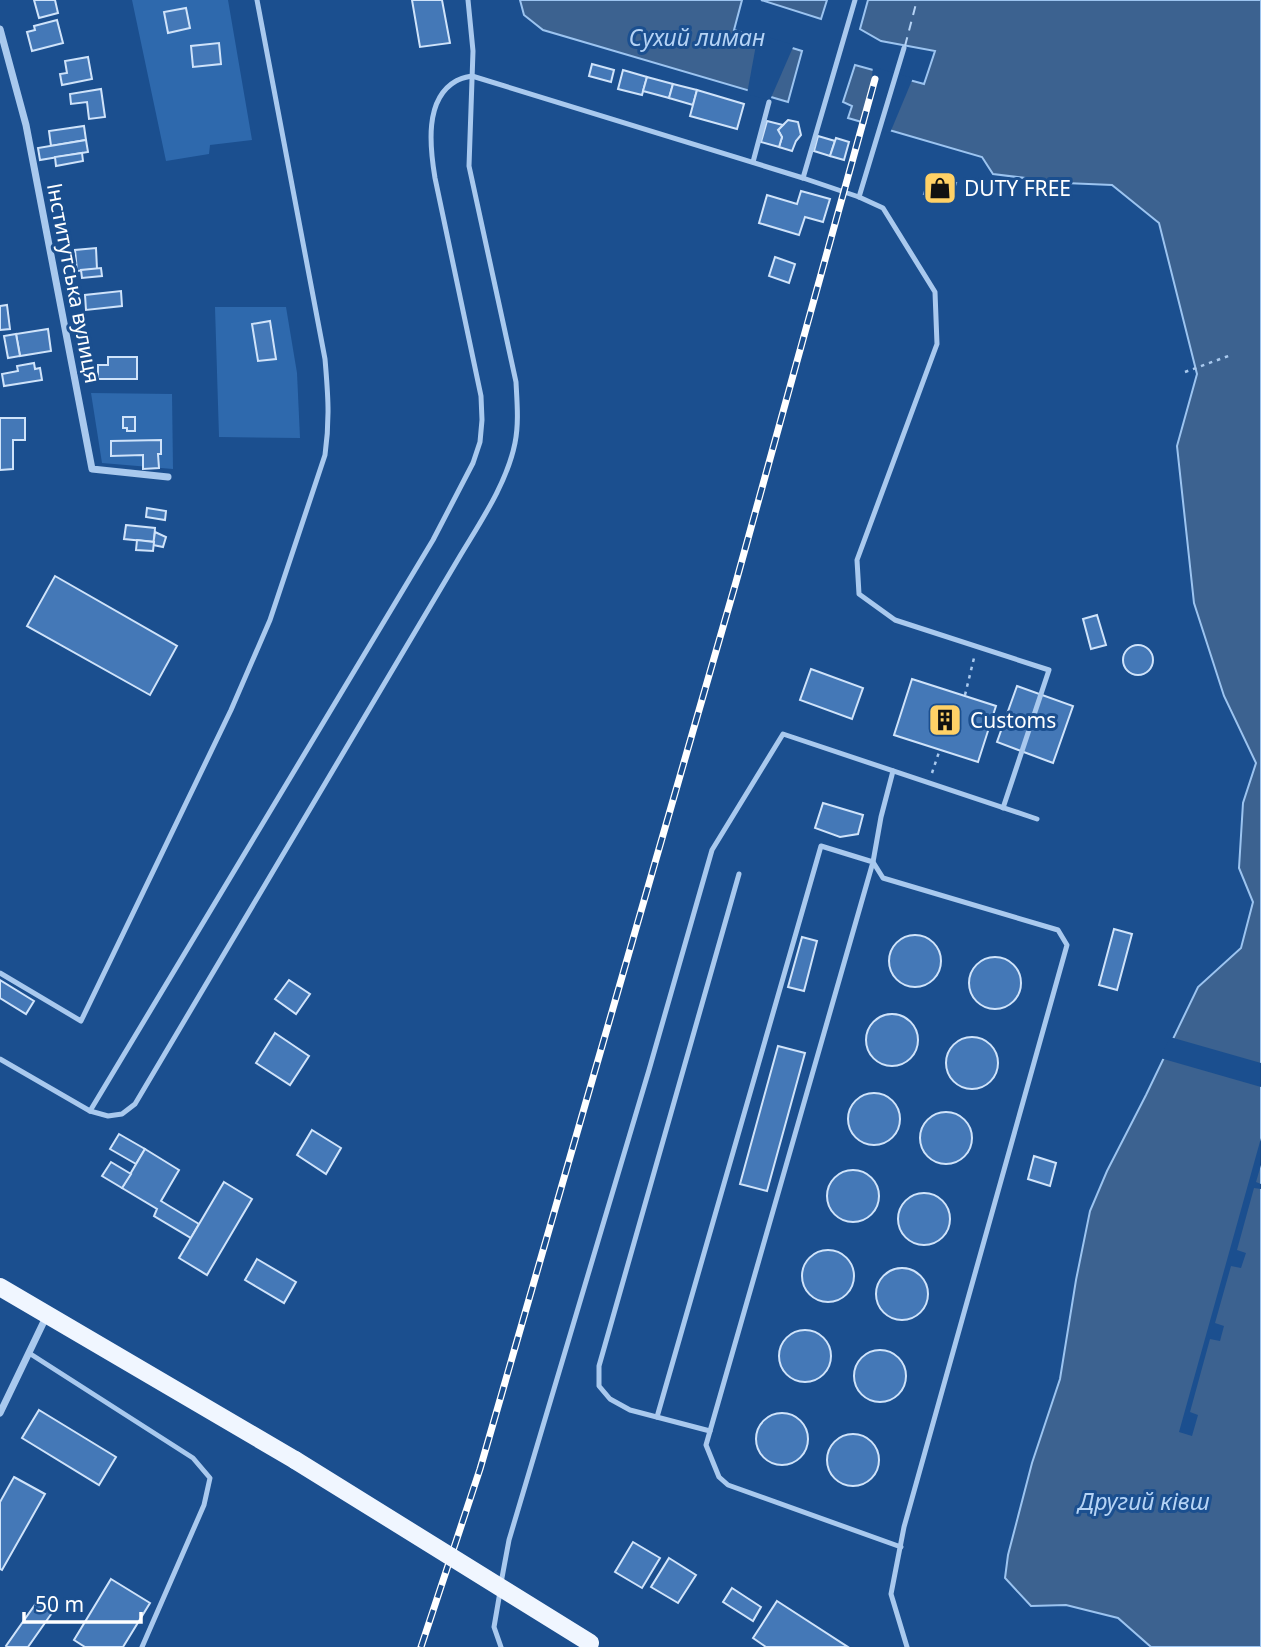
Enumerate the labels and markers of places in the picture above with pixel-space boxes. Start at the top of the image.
shop icon: DUTY FREE [921,169,959,207]
place label: DUTY FREE [964,174,1071,202]
building icon: Customs [926,701,964,739]
place label: Customs [970,706,1056,734]

